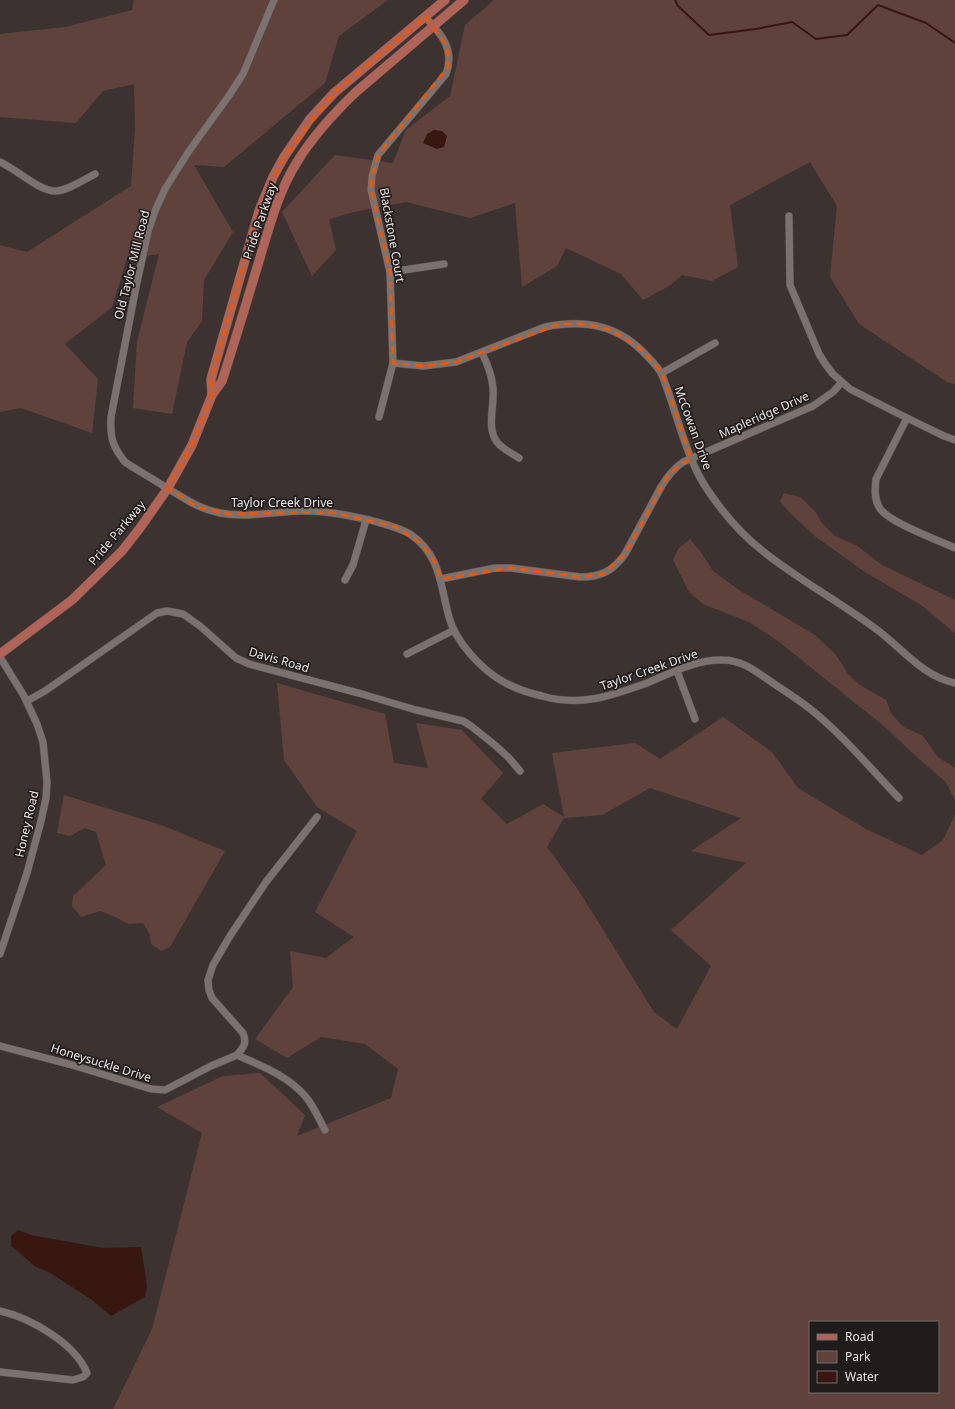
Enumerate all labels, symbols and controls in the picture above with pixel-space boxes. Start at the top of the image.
street label: Pride Parkway [238,179,281,262]
street label: Blackstone Court [376,186,409,284]
street label: Old Taylor Mill Road [110,208,153,321]
street label: McCowan Drive [670,384,717,472]
street label: Mapleridge Drive [716,387,812,442]
street label: Taylor Creek Drive [231,494,333,511]
street label: Pride Parkway [84,496,149,569]
street label: Davis Road [247,643,311,676]
street label: Taylor Creek Drive [598,645,700,694]
street label: Honey Road [11,789,42,859]
street label: Honeysuckle Drive [49,1039,154,1086]
legend [809,1321,939,1393]
text: Road [845,1328,874,1345]
text: Park [845,1348,871,1365]
text: Water [845,1368,879,1385]

